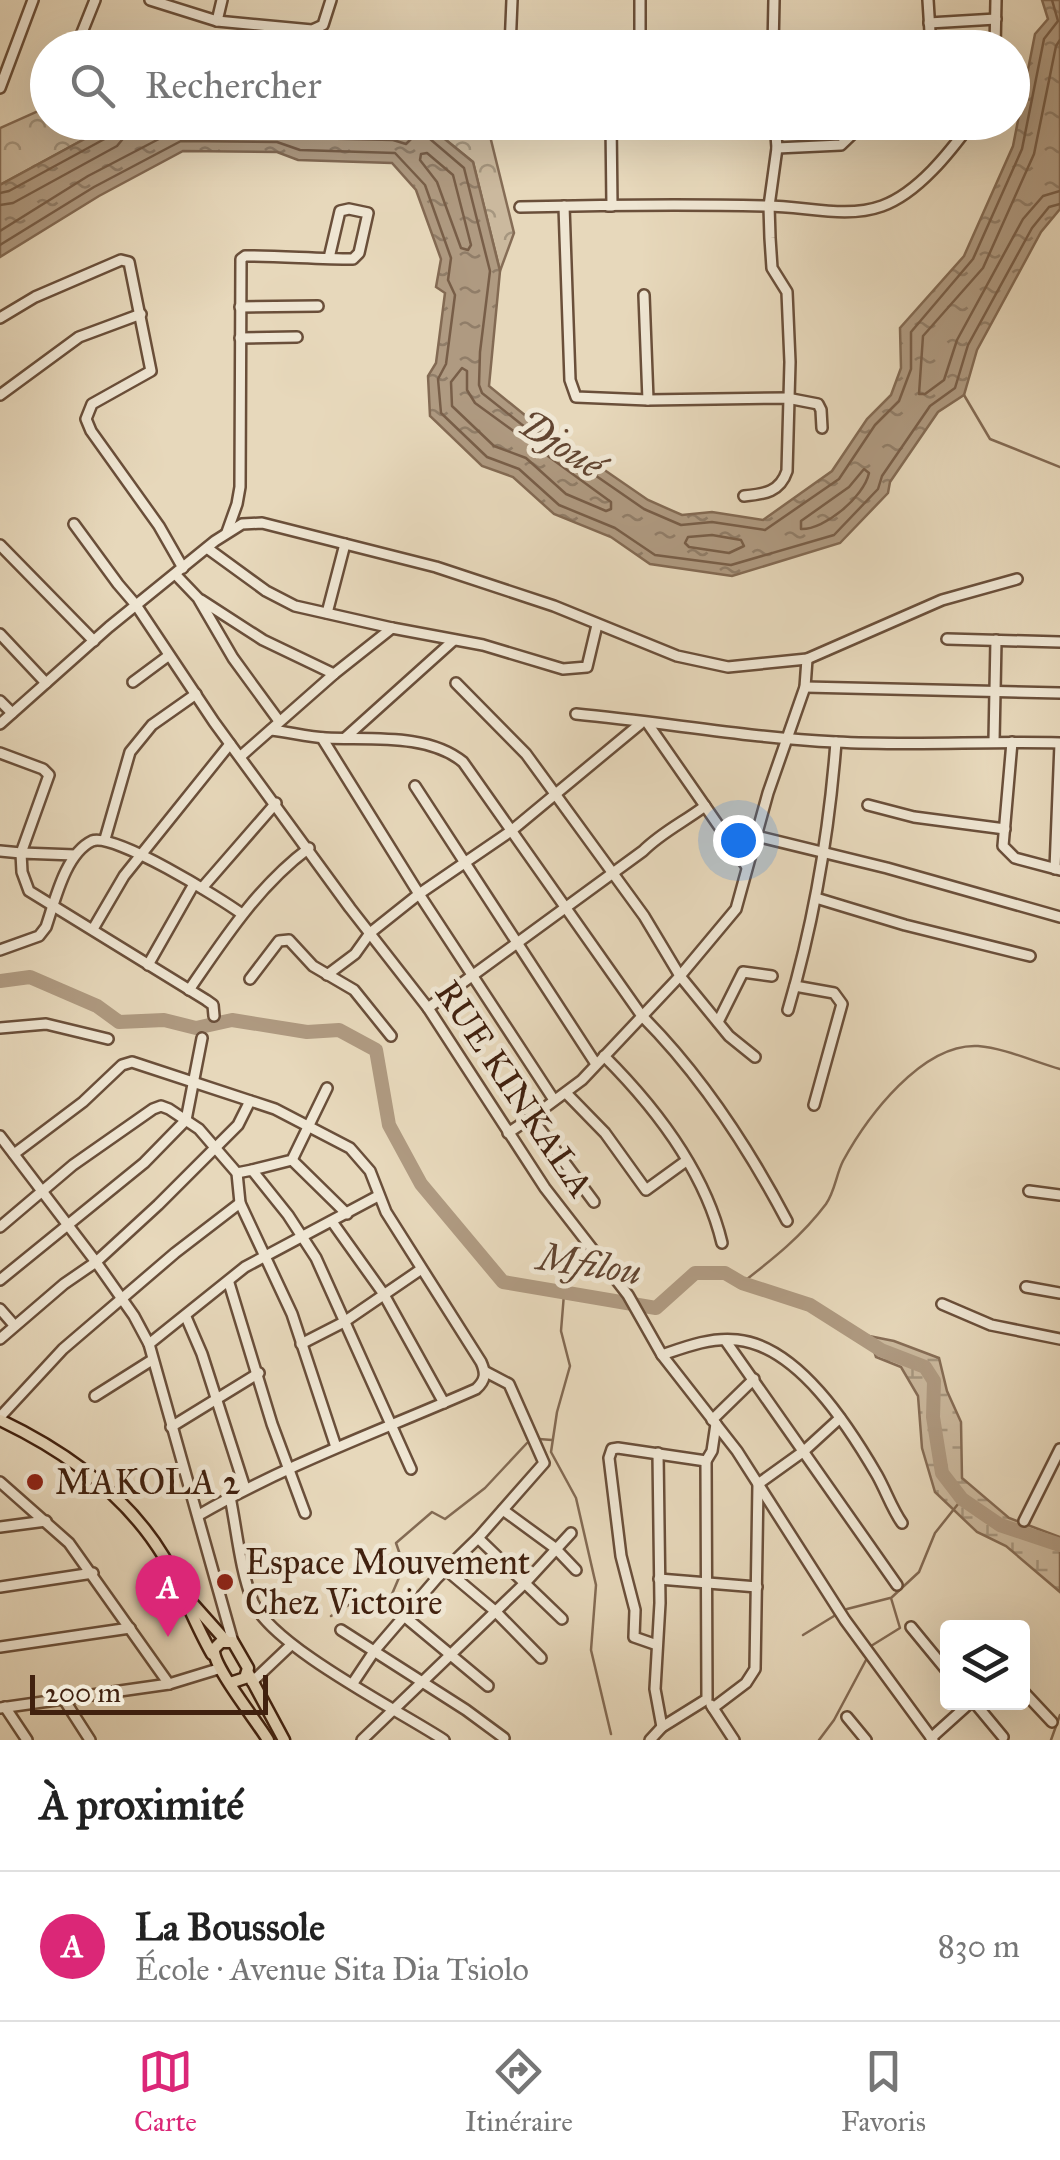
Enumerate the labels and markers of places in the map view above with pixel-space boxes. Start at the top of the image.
place label: MAKOLA 2 [55,1461,241,1504]
marker: MAKOLA 2 [24,1471,46,1493]
place label: Espace Mouvement Chez Victoire [245,1541,530,1624]
pin: A [136,1554,200,1637]
marker: Espace Mouvement Chez Victoire [214,1571,236,1593]

